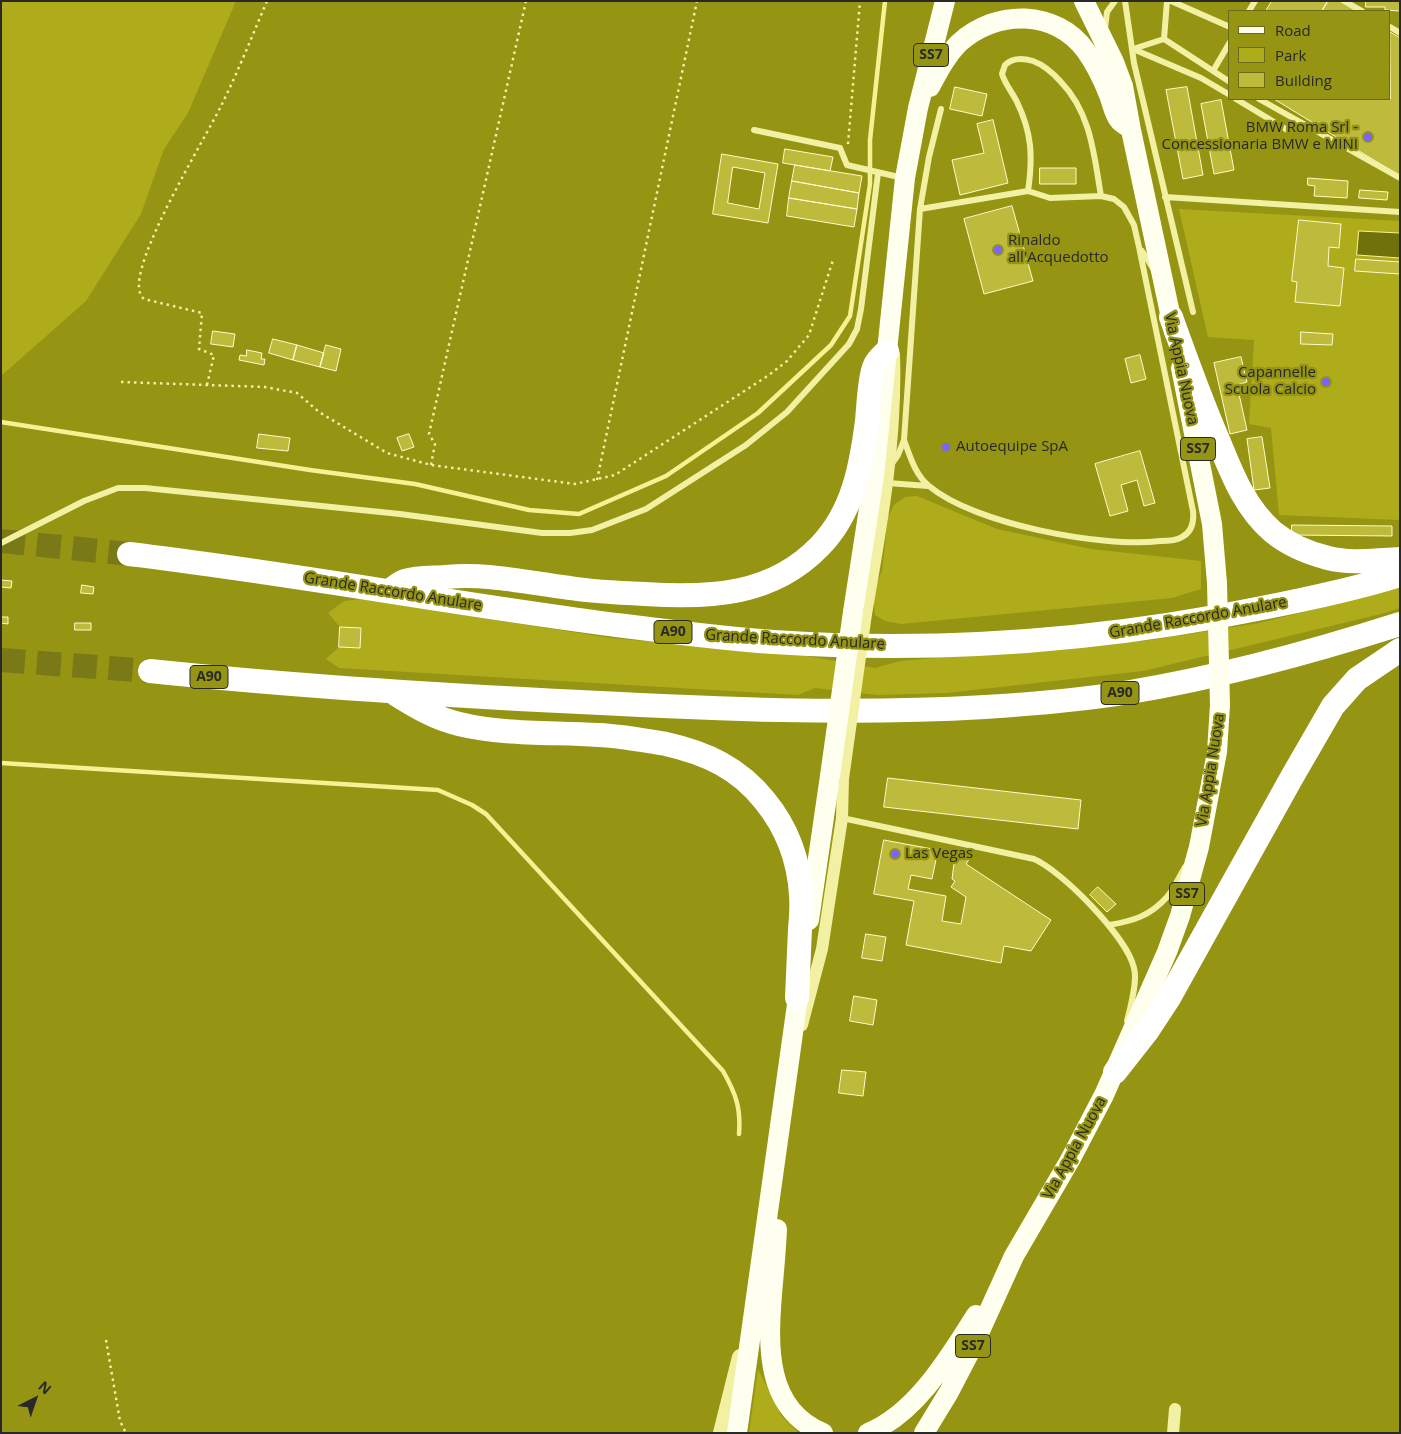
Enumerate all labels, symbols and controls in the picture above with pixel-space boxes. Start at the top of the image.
legend [1228,10,1391,100]
text: Road [1275,20,1311,40]
road number: SS7 [914,44,948,66]
text: Park [1275,45,1306,65]
text: Building [1275,70,1332,90]
place label: BMW Roma Srl - Concessionaria BMW e MINI [1162,119,1358,154]
marker: BMW Roma Srl - Concessionaria BMW e MINI [1362,131,1374,143]
place label: Rinaldo all'Acquedotto [1008,232,1109,267]
marker: Rinaldo all'Acquedotto [992,244,1004,256]
street label: Via Appia Nuova [1160,311,1202,427]
place label: Capannelle Scuola Calcio [1225,364,1316,399]
marker: Capannelle Scuola Calcio [1320,376,1332,388]
place label: Autoequipe SpA [956,438,1068,456]
road number: SS7 [1180,438,1216,460]
marker: Autoequipe SpA [940,441,952,453]
street label: Grande Raccordo Anulare [303,569,483,615]
street label: Grande Raccordo Anulare [1108,594,1288,642]
road number: A90 [654,620,692,644]
street label: Grande Raccordo Anulare [705,626,885,654]
road number: A90 [190,666,228,689]
road number: A90 [1101,681,1139,704]
street label: Via Appia Nuova [1193,712,1229,828]
place label: Las Vegas [905,845,973,863]
marker: Las Vegas [889,848,901,860]
road number: SS7 [1170,882,1204,906]
street label: Via Appia Nuova [1039,1094,1111,1202]
road number: SS7 [956,1334,990,1358]
north arrow [10,1374,60,1424]
text: N [35,1376,56,1398]

